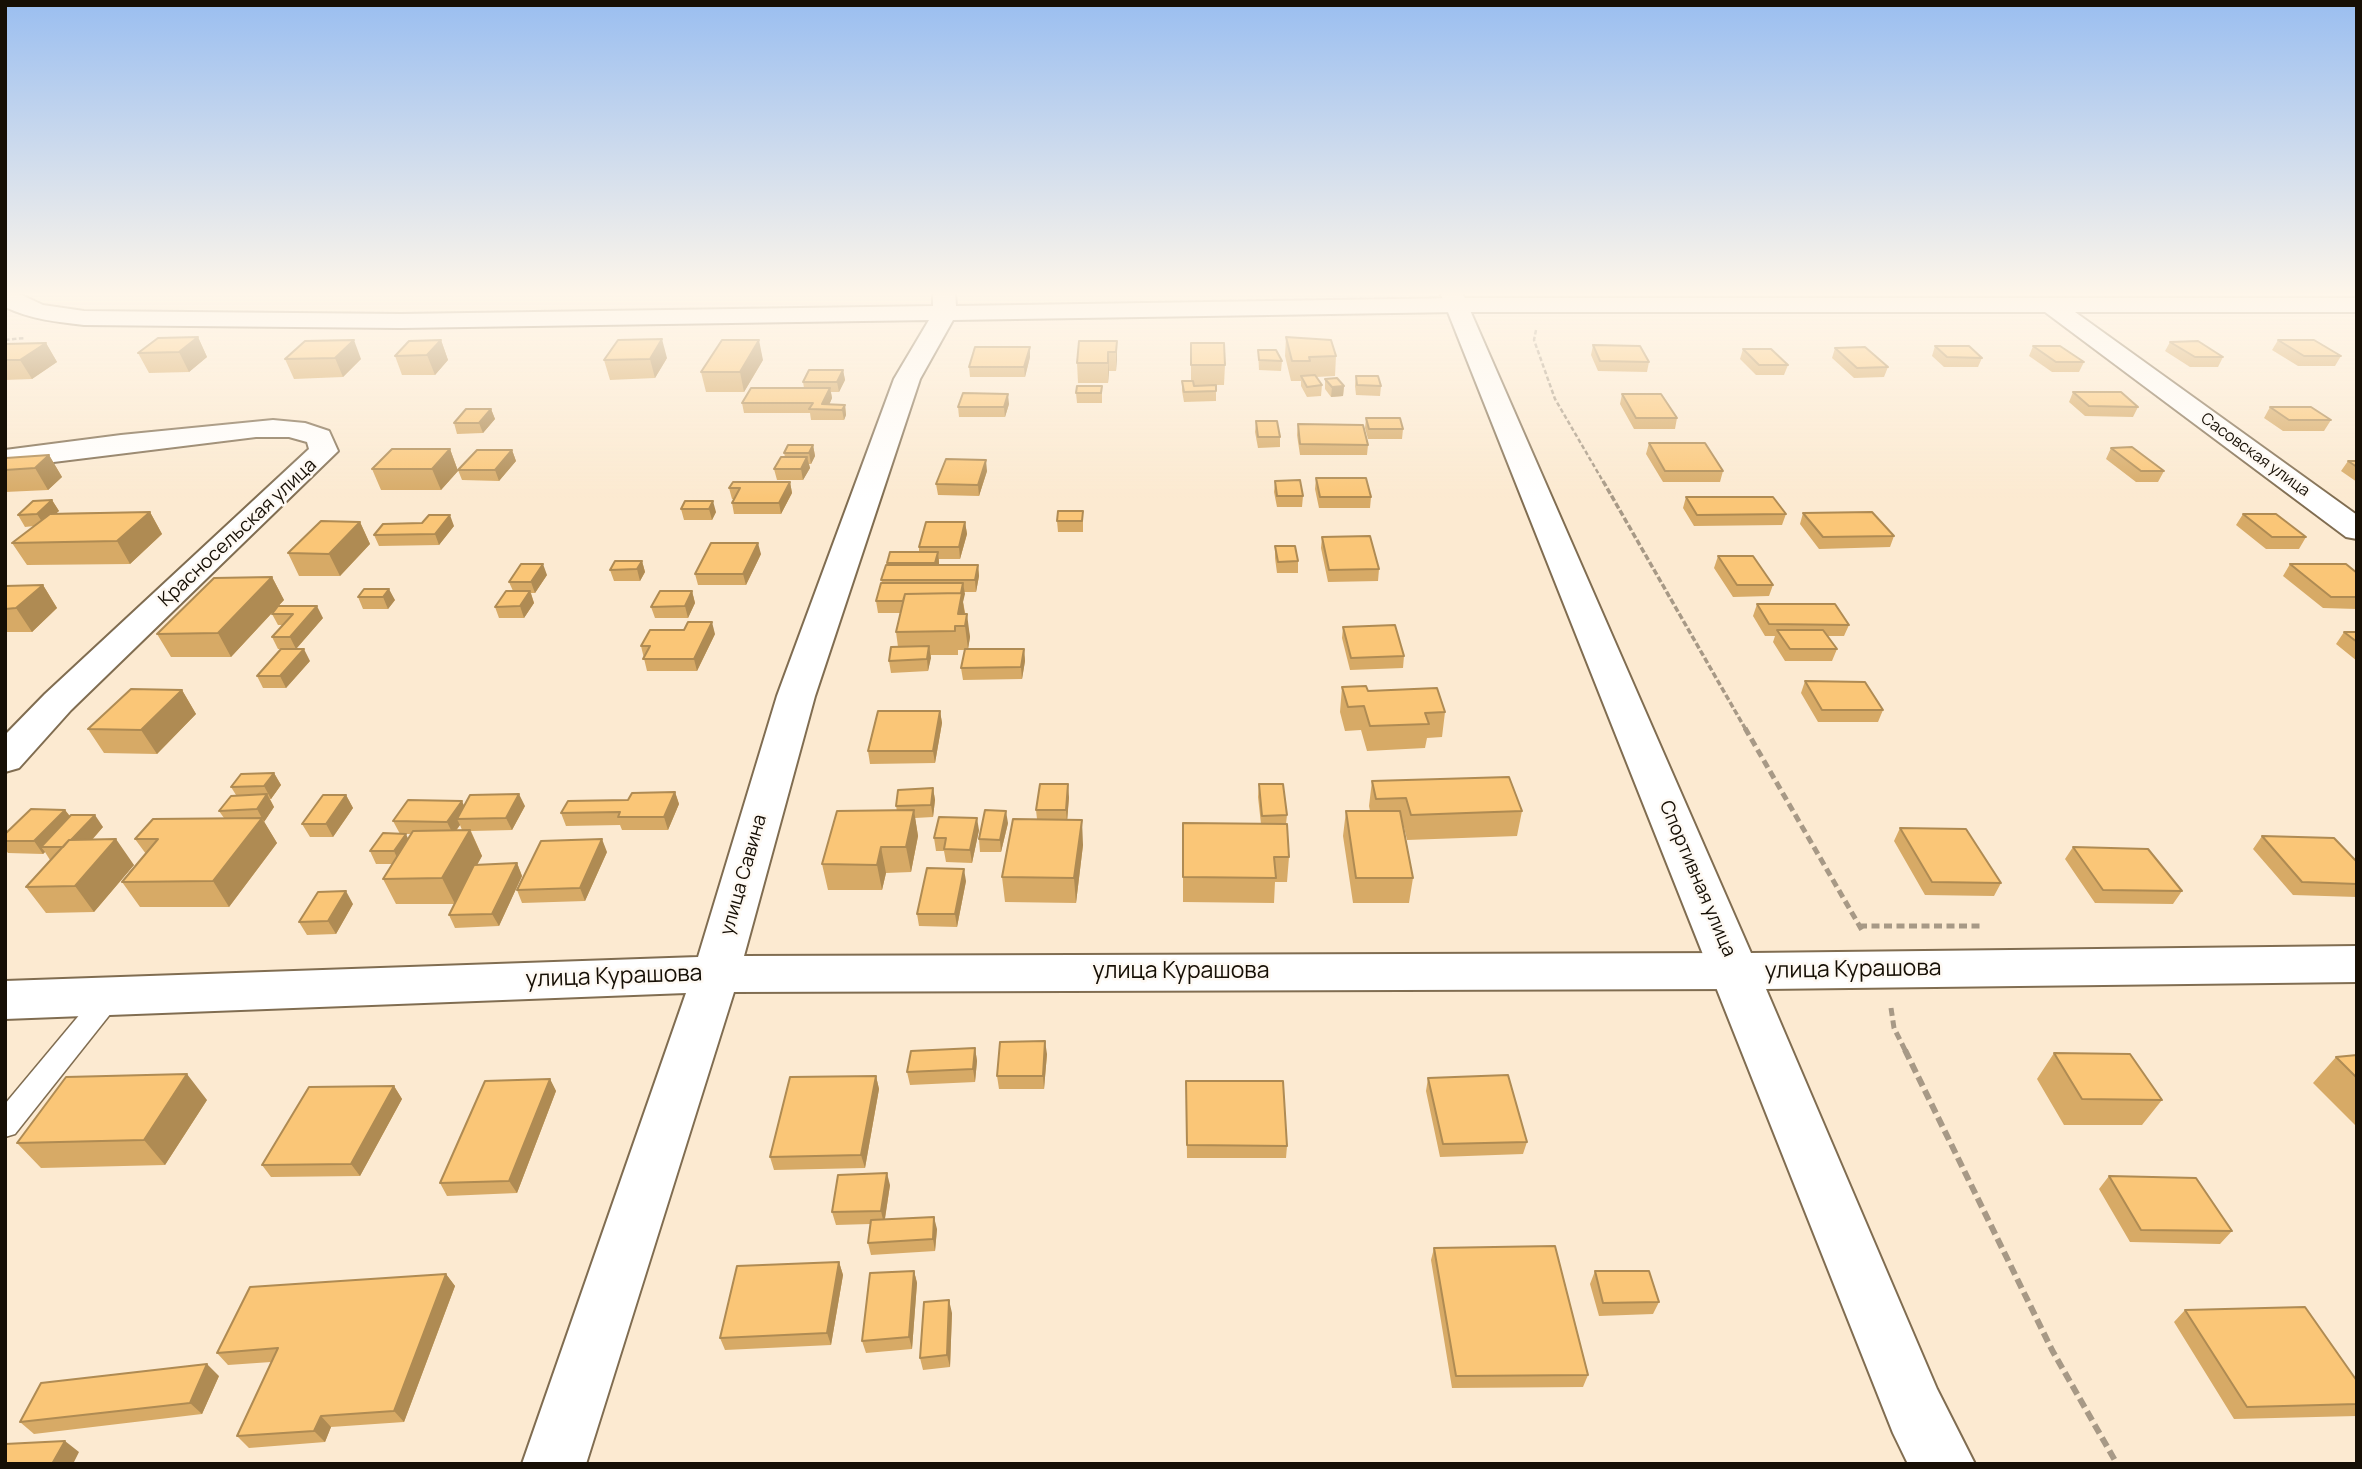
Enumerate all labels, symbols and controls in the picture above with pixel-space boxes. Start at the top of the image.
street label: Сасовская улица [2197,409,2313,501]
street label: Красносельская улица [154,454,322,612]
street label: Спортивная улица [1654,798,1740,960]
street label: улица Савина [716,812,772,938]
street label: улица Курашова [1764,955,1942,985]
street label: улица Курашова [1093,958,1269,986]
street label: улица Курашова [525,960,703,994]

